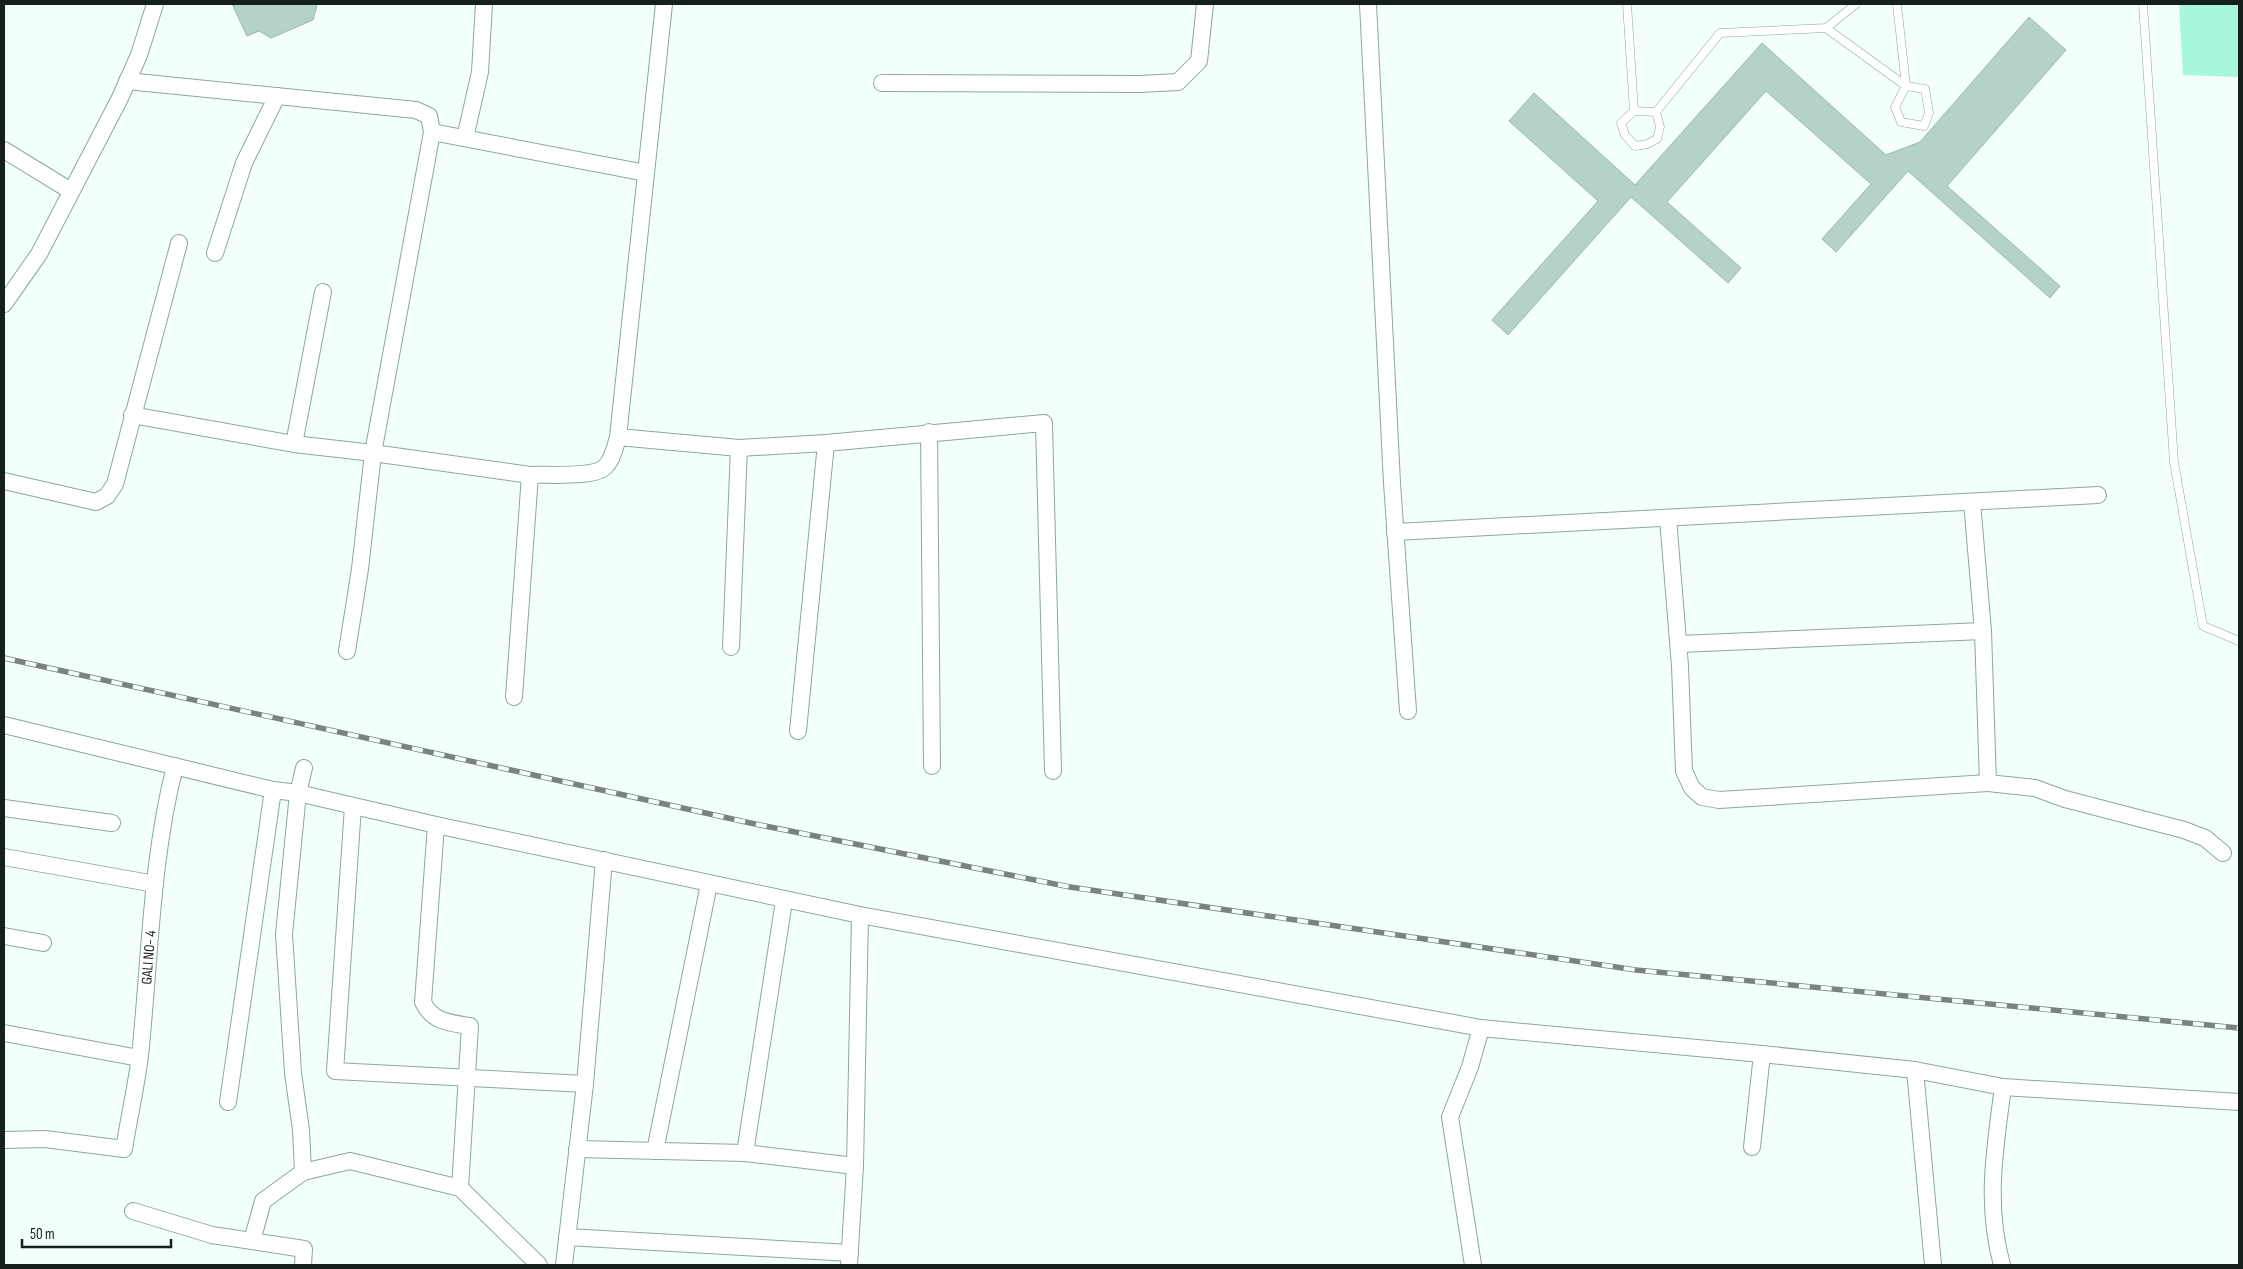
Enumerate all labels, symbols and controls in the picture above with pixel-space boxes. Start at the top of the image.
street label: GALI NO- 4 [137,930,160,985]
scale bar [22,1216,171,1248]
text: 50 m [30,1225,55,1244]

